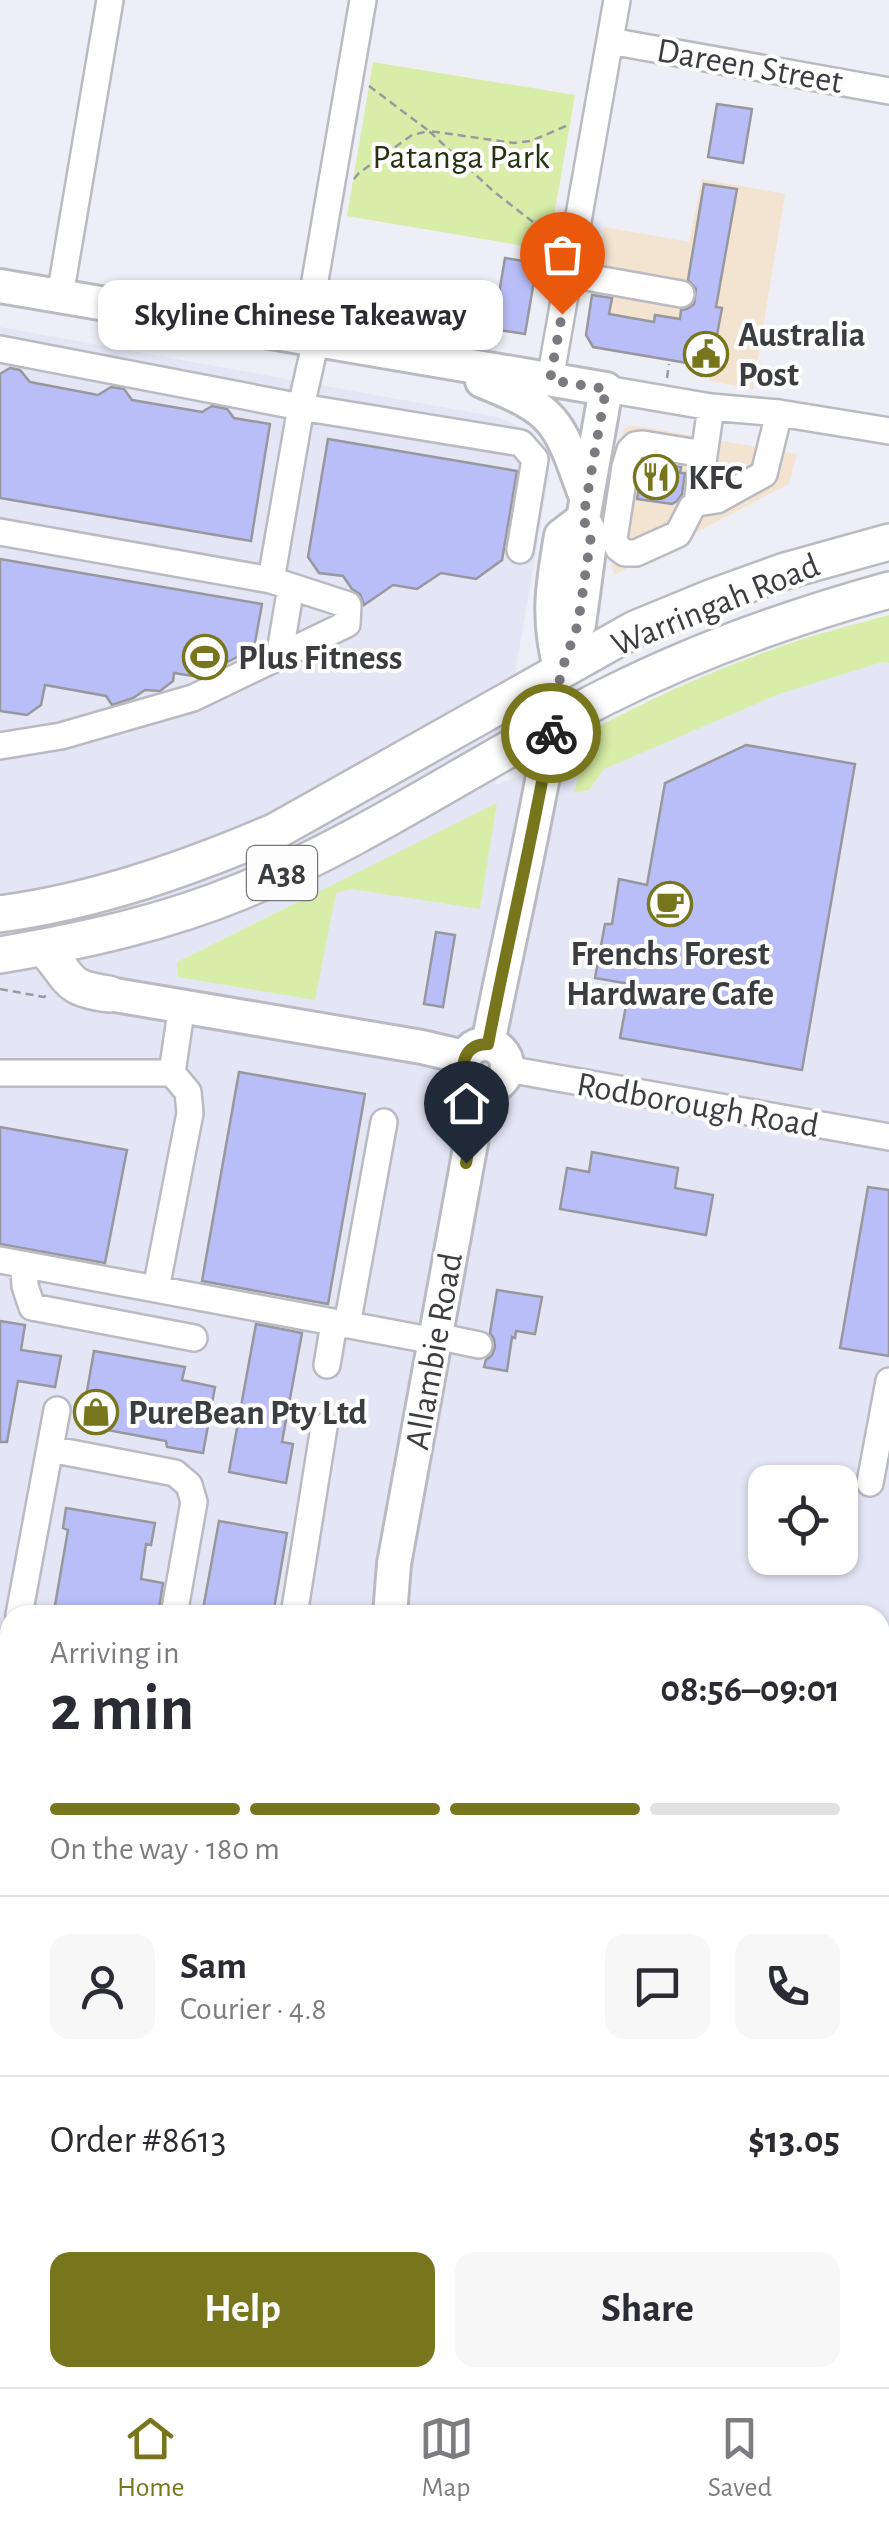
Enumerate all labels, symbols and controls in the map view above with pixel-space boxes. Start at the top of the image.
street label: Dareen Street [654,33,845,100]
park label: Patanga Park [372,140,550,175]
pin [520,212,605,315]
icon: bag [535,227,590,282]
callout: Skyline Chinese Takeaway [97,279,502,349]
text: Skyline Chinese Takeaway [134,299,467,331]
place label: Australia Post [738,318,866,393]
public building icon: Australia Post [683,331,729,377]
restaurant icon: KFC [633,454,679,500]
place label: KFC [688,461,743,496]
street label: Warringah Road [607,548,824,663]
sports icon: Plus Fitness [182,634,228,680]
place label: Plus Fitness [238,641,402,676]
courier [501,683,601,783]
icon: bike [524,706,579,761]
road number: A38 [247,846,317,900]
cafe icon: Frenchs Forest Hardware Cafe [647,881,693,927]
place label: Frenchs Forest Hardware Cafe [566,937,774,1012]
pin [424,1061,509,1164]
street label: Rodborough Road [574,1067,822,1144]
icon: home [439,1076,494,1131]
street label: Allambie Road [400,1250,469,1452]
shop icon: PureBean Pty Ltd [73,1389,119,1435]
place label: PureBean Pty Ltd [128,1396,367,1431]
map controls [748,1465,858,1575]
button: locate [748,1465,858,1575]
text: Arriving in [50,1637,179,1669]
text: 08:56–09:01 [660,1671,840,1709]
text: 2 min [50,1677,194,1742]
text: On the way · 180 m [50,1833,280,1865]
button: person [50,1934,155,2039]
button: chat [605,1934,710,2039]
button: phone [735,1934,840,2039]
text: Sam [180,1948,247,1986]
text: Courier · 4.8 [180,1993,327,2025]
text: Order #8613 [50,2122,226,2160]
text: $13.05 [748,2122,840,2160]
button: Help [50,2252,435,2367]
button: Share [455,2252,840,2367]
tab: Home [117,2411,184,2505]
tab: Map [419,2411,474,2505]
tab: Saved [708,2411,772,2505]

